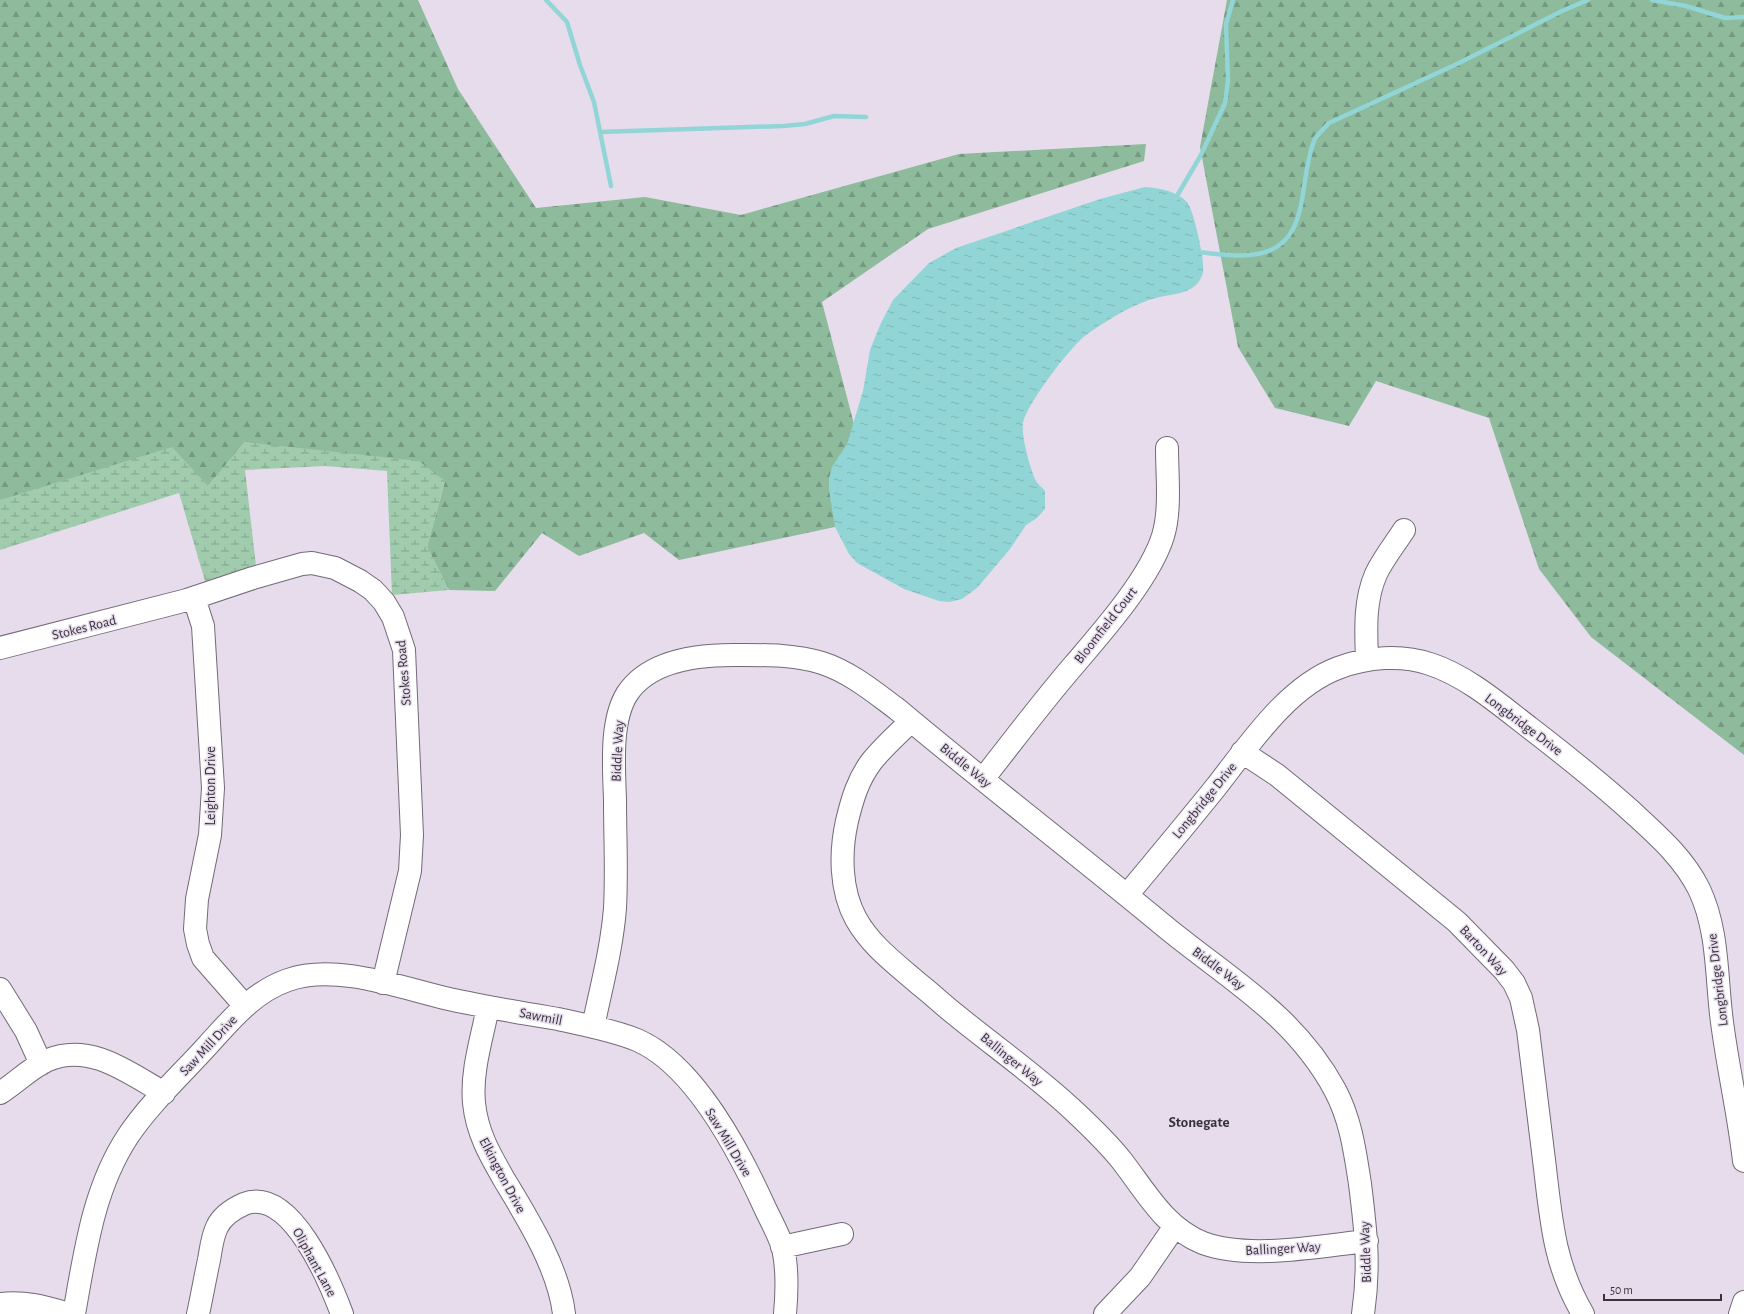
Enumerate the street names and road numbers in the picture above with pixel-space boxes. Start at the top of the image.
street label: Bloomfield Court [1072,584,1140,666]
street label: Stokes Road [51,613,118,643]
street label: Stokes Road [394,640,414,706]
street label: Longbridge Drive [1482,691,1565,758]
street label: Biddle Way [609,720,627,782]
street label: Biddle Way [937,741,994,791]
street label: Leighton Drive [204,746,218,826]
street label: Longbridge Drive [1170,760,1240,841]
street label: Barton Way [1457,923,1510,978]
street label: Longbridge Drive [1705,933,1731,1027]
street label: Biddle Way [1190,945,1247,993]
street label: Sawmill [518,1006,564,1028]
street label: Saw Mill Drive [177,1013,240,1079]
street label: Ballinger Way [978,1031,1045,1089]
street label: Saw Mill Drive [702,1106,754,1179]
street label: Elkington Drive [476,1135,528,1216]
street label: Biddle Way [1358,1221,1374,1283]
street label: Oliphant Lane [290,1226,339,1299]
street label: Ballinger Way [1245,1240,1321,1258]

